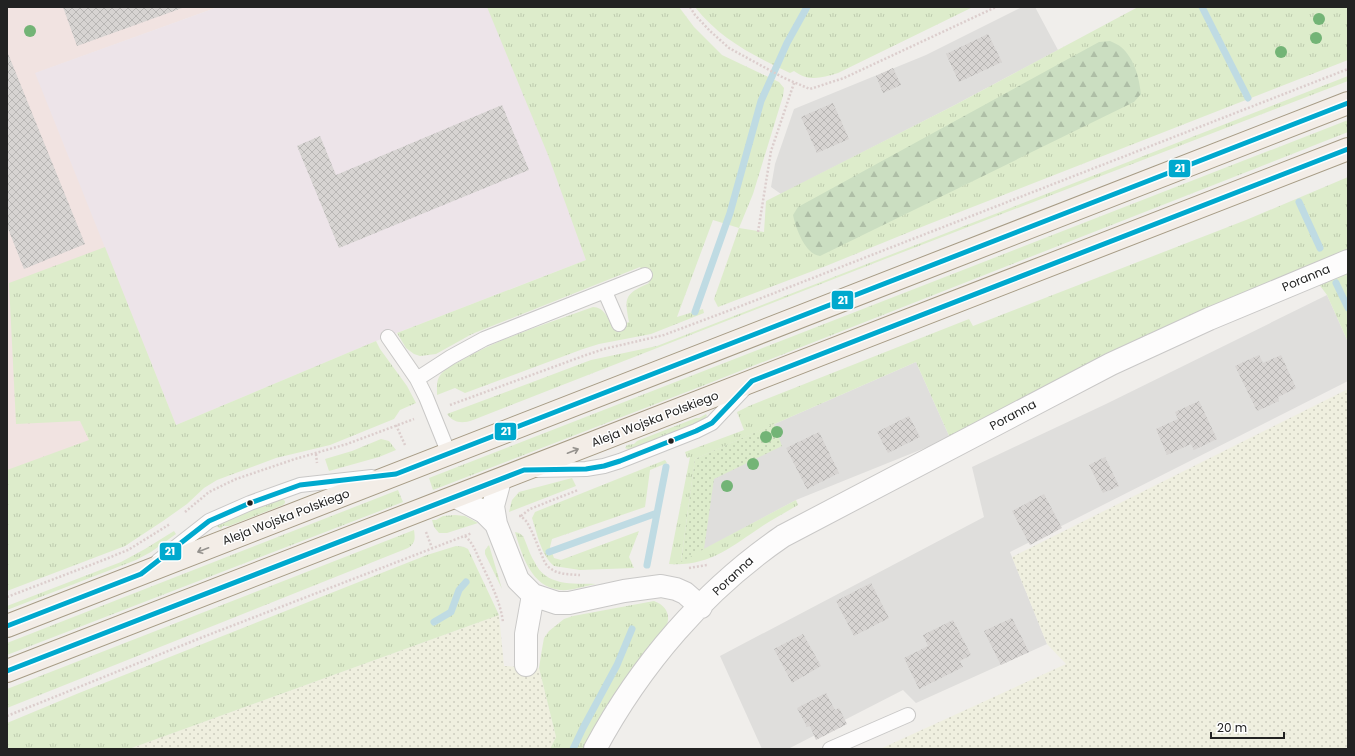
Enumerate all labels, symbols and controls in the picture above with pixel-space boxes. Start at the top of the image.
line badge: 21 [1168,159,1191,178]
text: 21 [1175,160,1185,176]
street label: Poranna [1279,260,1332,295]
line badge: 21 [831,290,854,310]
text: 21 [838,292,848,308]
street label: Aleja Wojska Polskiego [589,386,721,451]
street label: Poranna [986,395,1039,434]
line badge: 21 [494,422,517,441]
text: 21 [501,423,511,439]
unlabelled marker [666,436,676,446]
one-way arrow [567,447,579,454]
street label: Aleja Wojska Polskiego [220,484,352,549]
unlabelled marker [245,498,255,508]
line badge: 21 [159,542,182,561]
text: 21 [165,543,175,559]
one-way arrow [198,546,210,554]
street label: Poranna [708,552,757,599]
scale bar [1211,714,1284,740]
text: 20 m [1217,719,1247,736]

